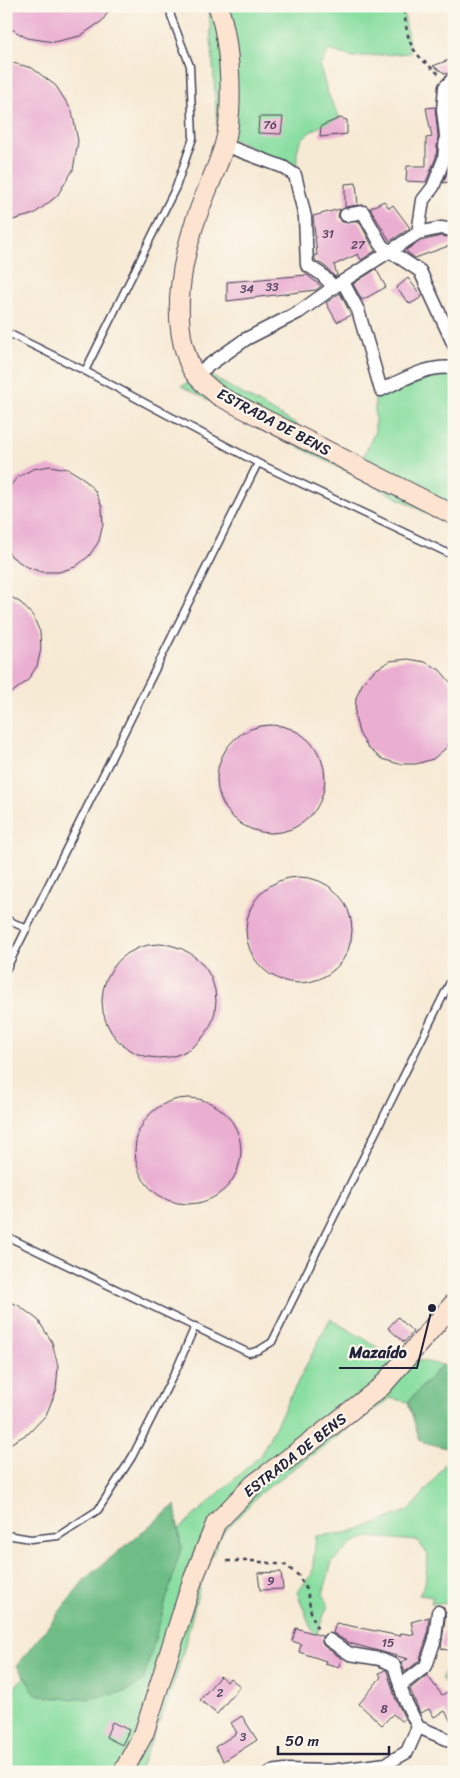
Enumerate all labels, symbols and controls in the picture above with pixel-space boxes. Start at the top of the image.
house number: 76 [263,114,277,136]
house number: 31 [322,223,334,245]
house number: 27 [351,234,366,256]
house number: 33 [265,276,279,298]
house number: 34 [240,278,255,300]
street label: ESTRADA DE BENS [212,381,336,463]
callout: Mazaído [339,1337,417,1368]
text: Mazaído [348,1338,407,1367]
street label: ESTRADA DE BENS [237,1406,353,1504]
house number: 9 [267,1570,275,1592]
house number: 15 [382,1632,394,1654]
house number: 2 [217,1682,224,1704]
house number: 8 [380,1698,388,1720]
scale bar [278,1723,389,1755]
house number: 3 [240,1726,247,1748]
text: 50 m [285,1728,320,1754]

